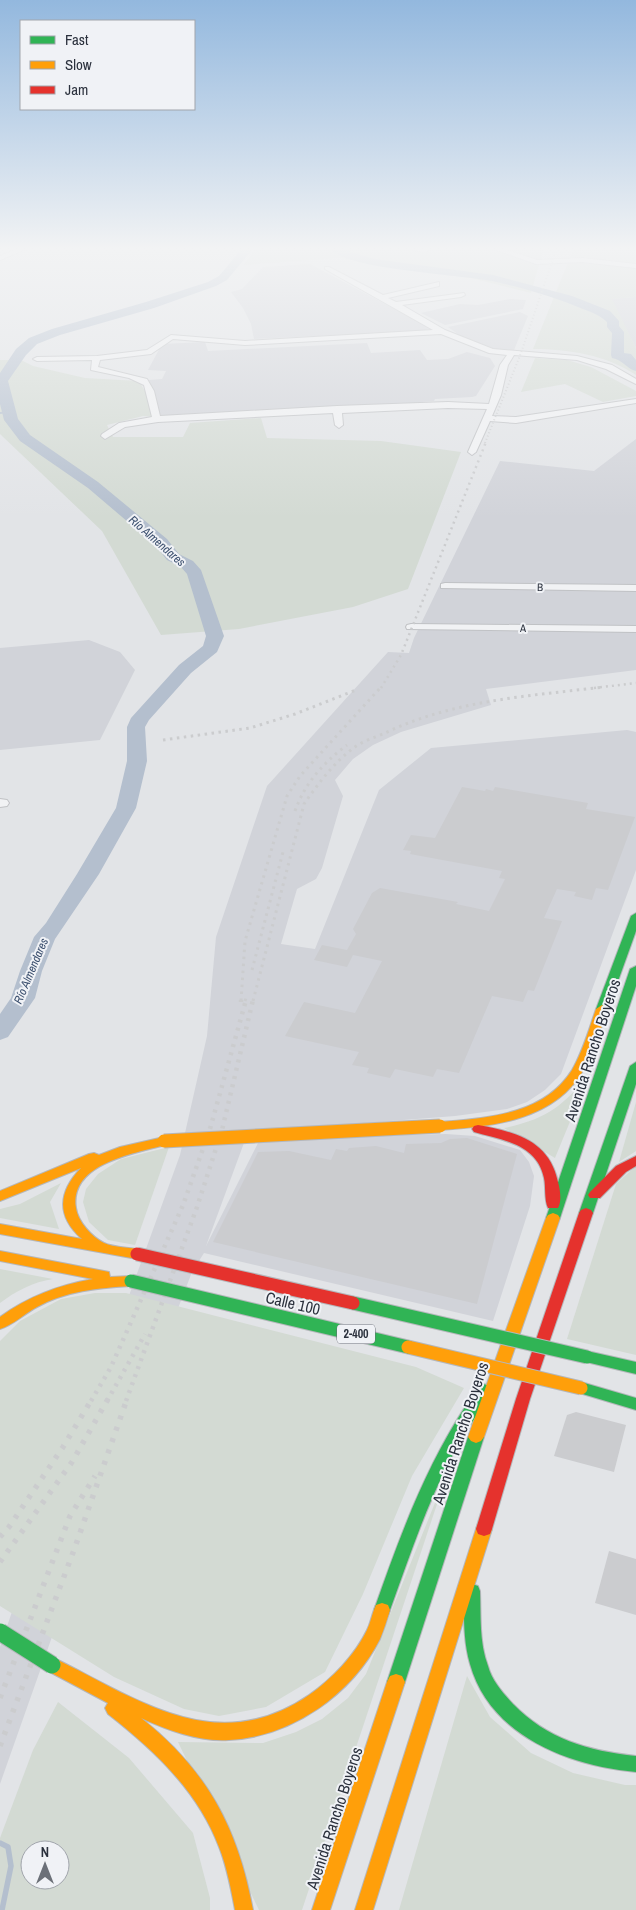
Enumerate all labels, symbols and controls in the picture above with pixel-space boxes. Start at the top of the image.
legend [20,20,195,110]
text: Fast [65,29,89,50]
text: Slow [65,54,92,75]
text: Jam [65,79,88,100]
water label: Río Almendares [125,512,189,570]
street label: B [537,580,543,594]
street label: A [519,621,527,635]
water label: Río Almendares [10,936,52,1006]
street label: Avenida Rancho Boyeros [558,976,625,1125]
street label: Calle 100 [264,1286,322,1320]
road number: 2-400 [337,1325,375,1344]
street label: Avenida Rancho Boyeros [426,1359,493,1508]
street label: Avenida Rancho Boyeros [300,1744,367,1893]
north arrow [20,1840,70,1890]
text: N [41,1843,49,1861]

